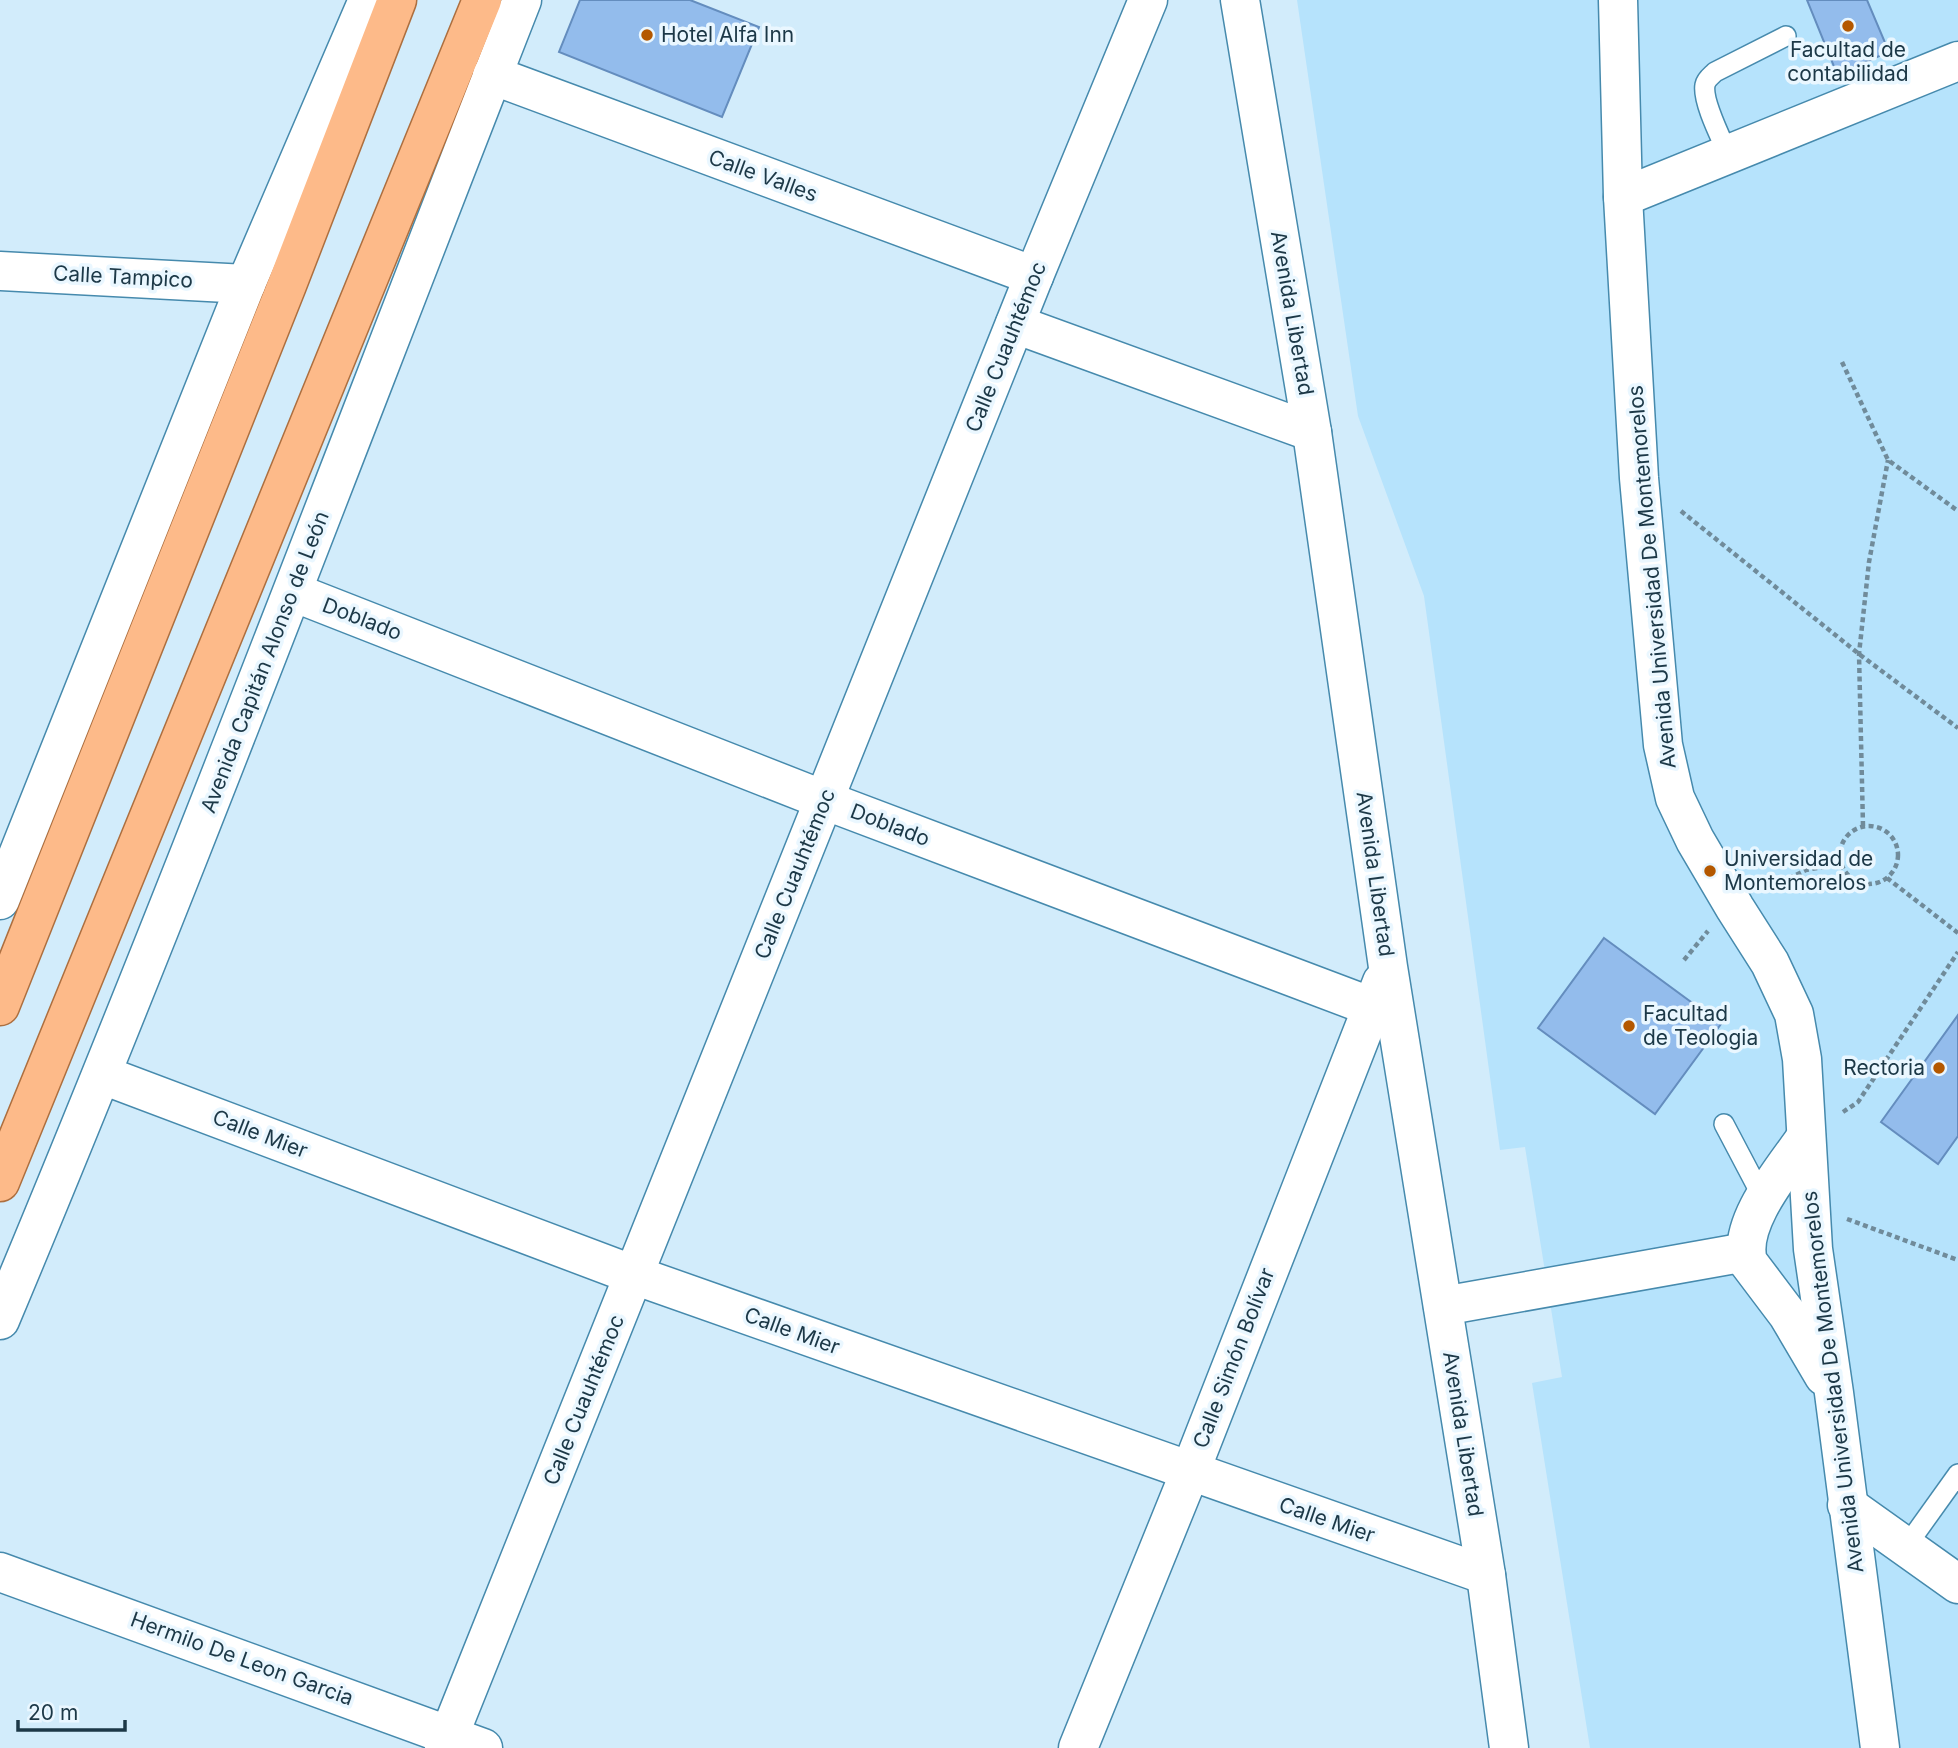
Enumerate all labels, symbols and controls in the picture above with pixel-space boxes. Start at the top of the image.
marker: Facultad de contabilidad [1840,18,1856,34]
place label: Hotel Alfa Inn [661,22,794,47]
marker: Hotel Alfa Inn [639,27,655,43]
place label: Facultad de contabilidad [1787,37,1909,86]
street label: Calle Valles [705,144,821,207]
street label: Avenida Libertad [1266,229,1319,397]
street label: Calle Cuauhtémoc [960,258,1051,436]
street label: Calle Tampico [52,260,194,293]
street label: Avenida Universidad De Montemorelos [1622,384,1681,770]
street label: Avenida Capitán Alonso de León [195,507,334,816]
street label: Doblado [319,592,405,645]
street label: Calle Cuauhtémoc [749,785,840,963]
street label: Avenida Libertad [1352,790,1399,958]
street label: Doblado [847,798,933,851]
place label: Universidad de Montemorelos [1724,846,1873,895]
marker: Universidad de Montemorelos [1702,863,1718,879]
place label: Facultad de Teologia [1643,1001,1758,1050]
marker: Facultad de Teologia [1621,1018,1637,1034]
place label: Rectoria [1843,1055,1925,1080]
marker: Rectoria [1931,1060,1947,1076]
street label: Calle Mier [209,1104,311,1163]
street label: Avenida Universidad De Montemorelos [1797,1190,1868,1575]
street label: Calle Simón Bolívar [1188,1264,1279,1452]
street label: Calle Mier [741,1302,843,1359]
street label: Calle Cuauhtémoc [538,1311,629,1489]
street label: Avenida Libertad [1438,1350,1489,1518]
street label: Calle Mier [1276,1491,1378,1548]
street label: Hermilo De Leon Garcia [127,1607,357,1711]
scale bar [18,1688,124,1732]
text: 20 m [28,1700,78,1725]

